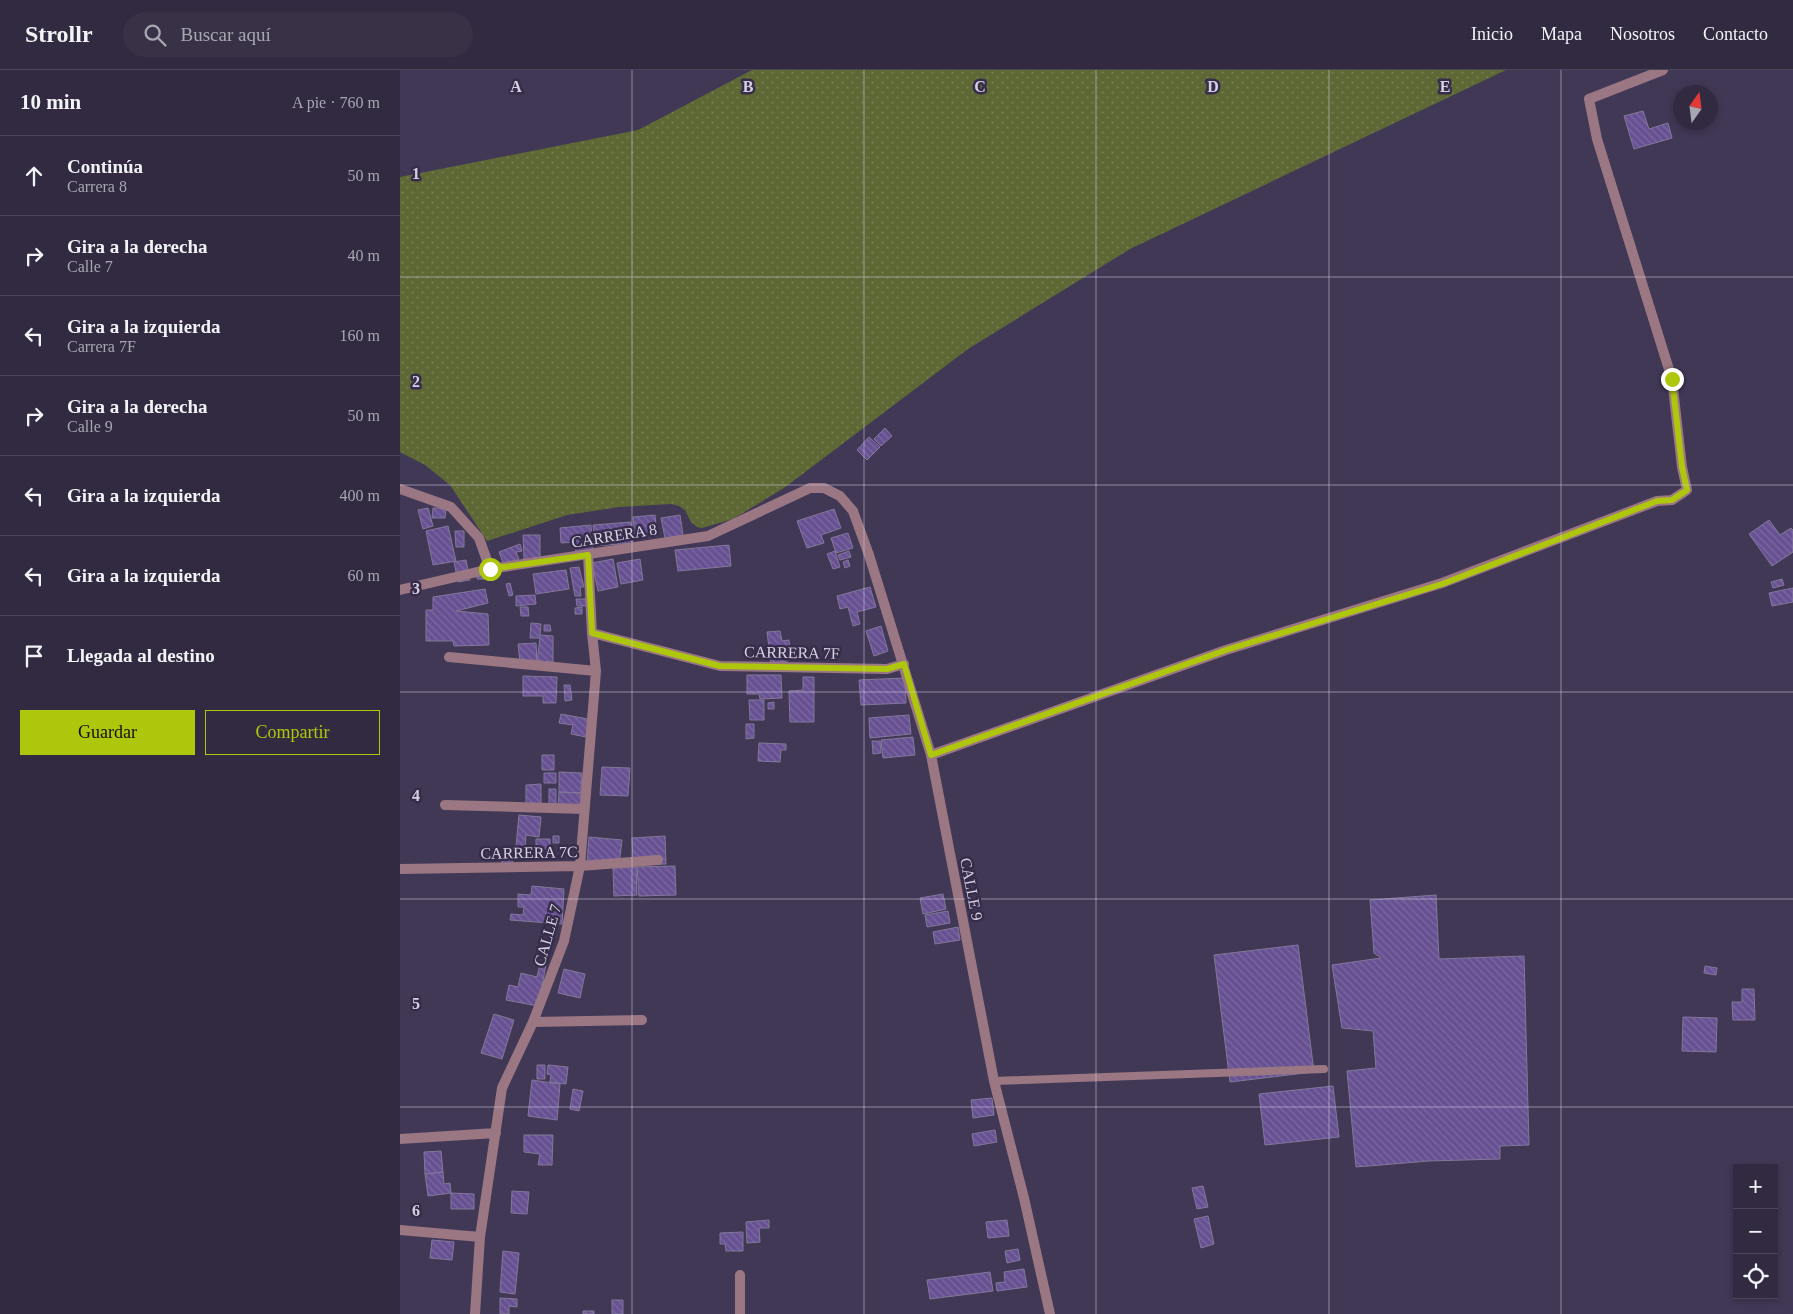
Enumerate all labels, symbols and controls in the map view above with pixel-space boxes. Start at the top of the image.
search box [123,12,473,57]
text: Strollr [25,21,93,47]
icon: search [141,21,169,49]
text: Buscar aquí [181,24,271,45]
text: Inicio [1471,24,1513,44]
text: Mapa [1541,24,1582,44]
text: Nosotros [1610,24,1675,44]
text: Contacto [1703,24,1768,44]
text: A [510,78,522,95]
text: B [743,78,754,95]
text: C [974,78,986,95]
text: D [1207,78,1219,95]
text: E [1440,78,1450,95]
north arrow [1673,85,1718,130]
text: 10 min [20,90,81,114]
text: A pie · 760 m [292,94,380,111]
text: Continúa [67,156,143,177]
icon: ahead [20,162,48,190]
text: 1 [412,165,420,182]
text: 50 m [348,167,380,184]
text: Carrera 8 [67,178,127,195]
text: Gira a la derecha [67,236,208,257]
icon: right [20,242,48,270]
text: 40 m [348,247,380,264]
text: Calle 7 [67,258,113,275]
text: Gira a la izquierda [67,316,221,337]
icon: left [20,322,48,350]
text: 160 m [340,327,380,344]
text: Carrera 7F [67,338,136,355]
route end [1661,368,1684,391]
text: 2 [412,373,420,390]
text: Gira a la derecha [67,396,208,417]
icon: right [20,402,48,430]
text: 50 m [348,407,380,424]
text: Calle 9 [67,418,113,435]
icon: left [20,482,48,510]
text: Gira a la izquierda [67,485,221,506]
text: 400 m [340,487,380,504]
street label: CARRERA 8 [570,520,658,551]
route start [479,558,502,581]
icon: left [20,562,48,590]
text: Gira a la izquierda [67,565,221,586]
text: 60 m [348,567,380,584]
text: 3 [412,580,420,597]
icon: arrive [20,642,48,670]
street label: CARRERA 7F [744,643,840,662]
text: Llegada al destino [67,645,215,666]
button: Guardar [20,710,195,755]
button: Compartir [205,710,380,755]
text: 4 [412,787,420,804]
street label: CARRERA 7C [480,843,578,862]
street label: CALLE 9 [957,856,986,922]
street label: CALLE 7 [531,902,564,968]
text: 5 [412,995,420,1012]
map controls [1733,1164,1778,1299]
button: + [1733,1164,1778,1209]
text: 6 [412,1202,420,1219]
button: − [1733,1209,1778,1254]
button: locate [1733,1254,1778,1299]

